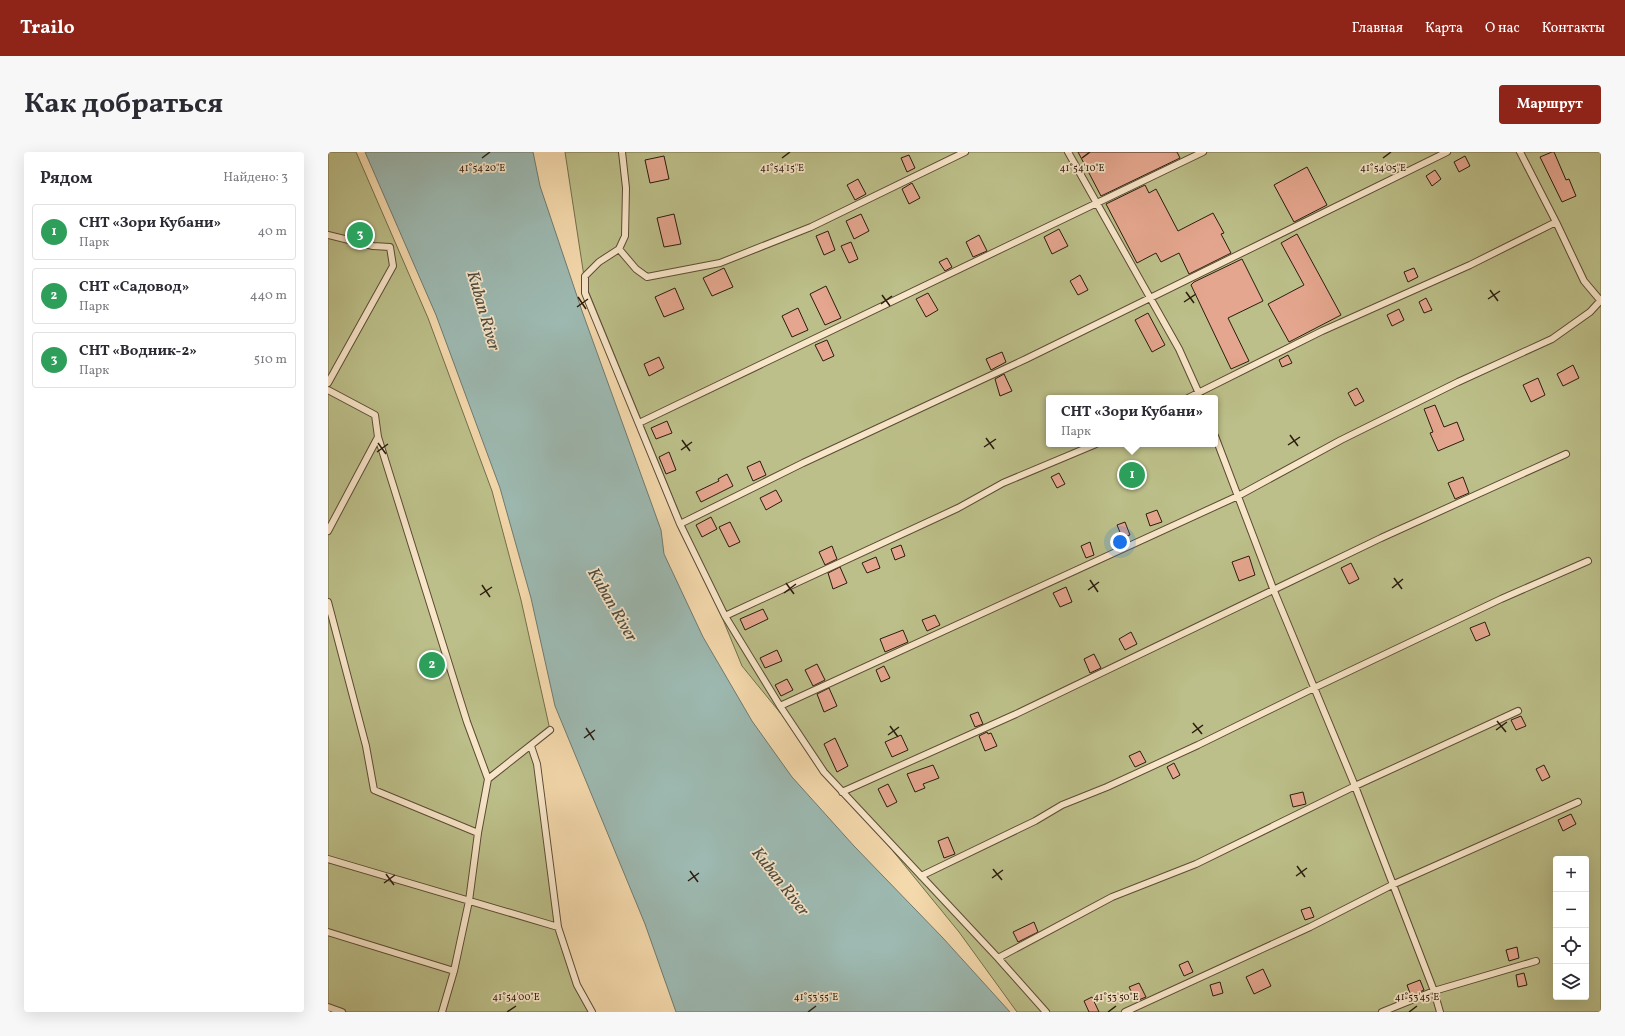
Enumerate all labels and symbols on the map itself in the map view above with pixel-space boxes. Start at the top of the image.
text: 41°54'20"E [459,161,505,175]
text: 41°54'15"E [760,161,804,175]
text: 41°54'10"E [1059,161,1105,175]
text: 41°54'05"E [1360,161,1406,175]
pin: 3 [347,220,373,250]
water label: Kuban River [461,268,506,354]
pin: 1 [1119,460,1145,490]
your location [1110,532,1130,552]
water label: Kuban River [581,564,643,647]
pin: 2 [419,650,445,680]
water label: Kuban River [746,843,815,922]
text: 41°54'00"E [492,990,540,1004]
text: 41°53'55"E [794,990,838,1004]
text: 41°53'50"E [1093,990,1139,1004]
text: 41°53'45"E [1395,990,1439,1004]

